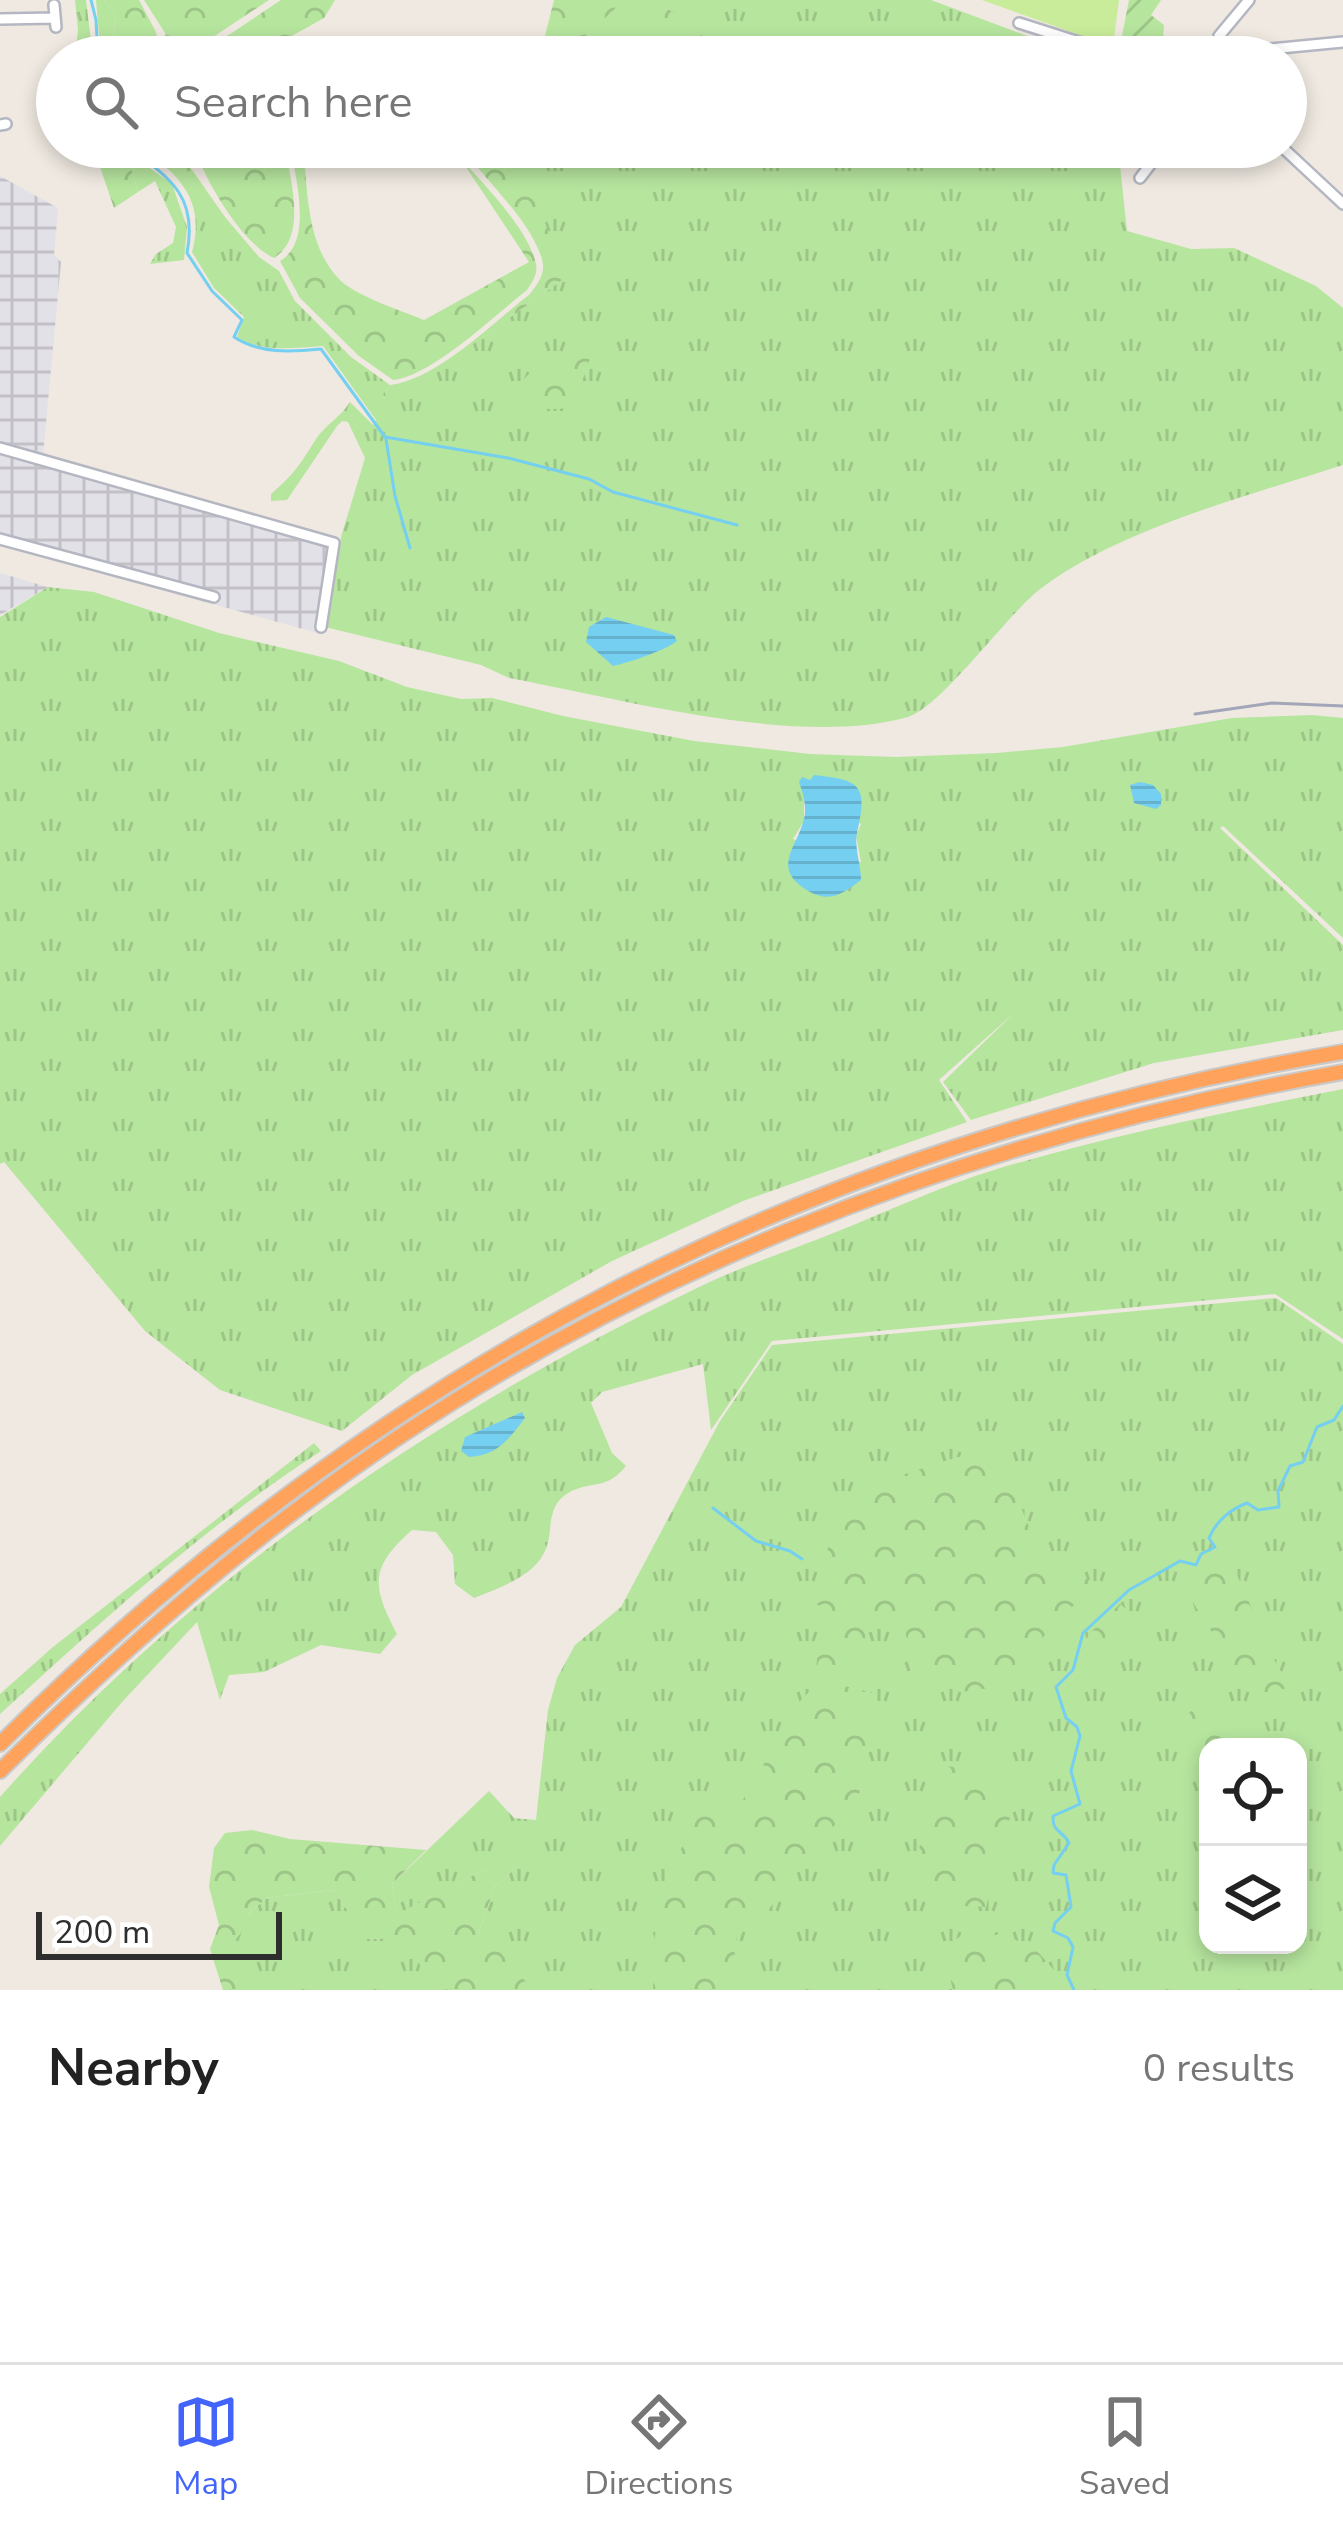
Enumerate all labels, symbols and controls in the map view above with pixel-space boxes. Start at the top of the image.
search box [36,36,1307,168]
icon: search [78,69,144,135]
text: Search here [174,72,413,133]
map controls [1199,1738,1307,1954]
button: locate [1199,1738,1307,1846]
button: layers [1199,1846,1307,1954]
scale bar [36,1906,282,1959]
text: 200 m [54,1910,150,1955]
text: Nearby [48,2033,219,2103]
text: 0 results [1143,2042,1295,2095]
tab: Map [173,2389,239,2506]
tab: Directions [585,2389,733,2506]
tab: Saved [1079,2389,1170,2506]

